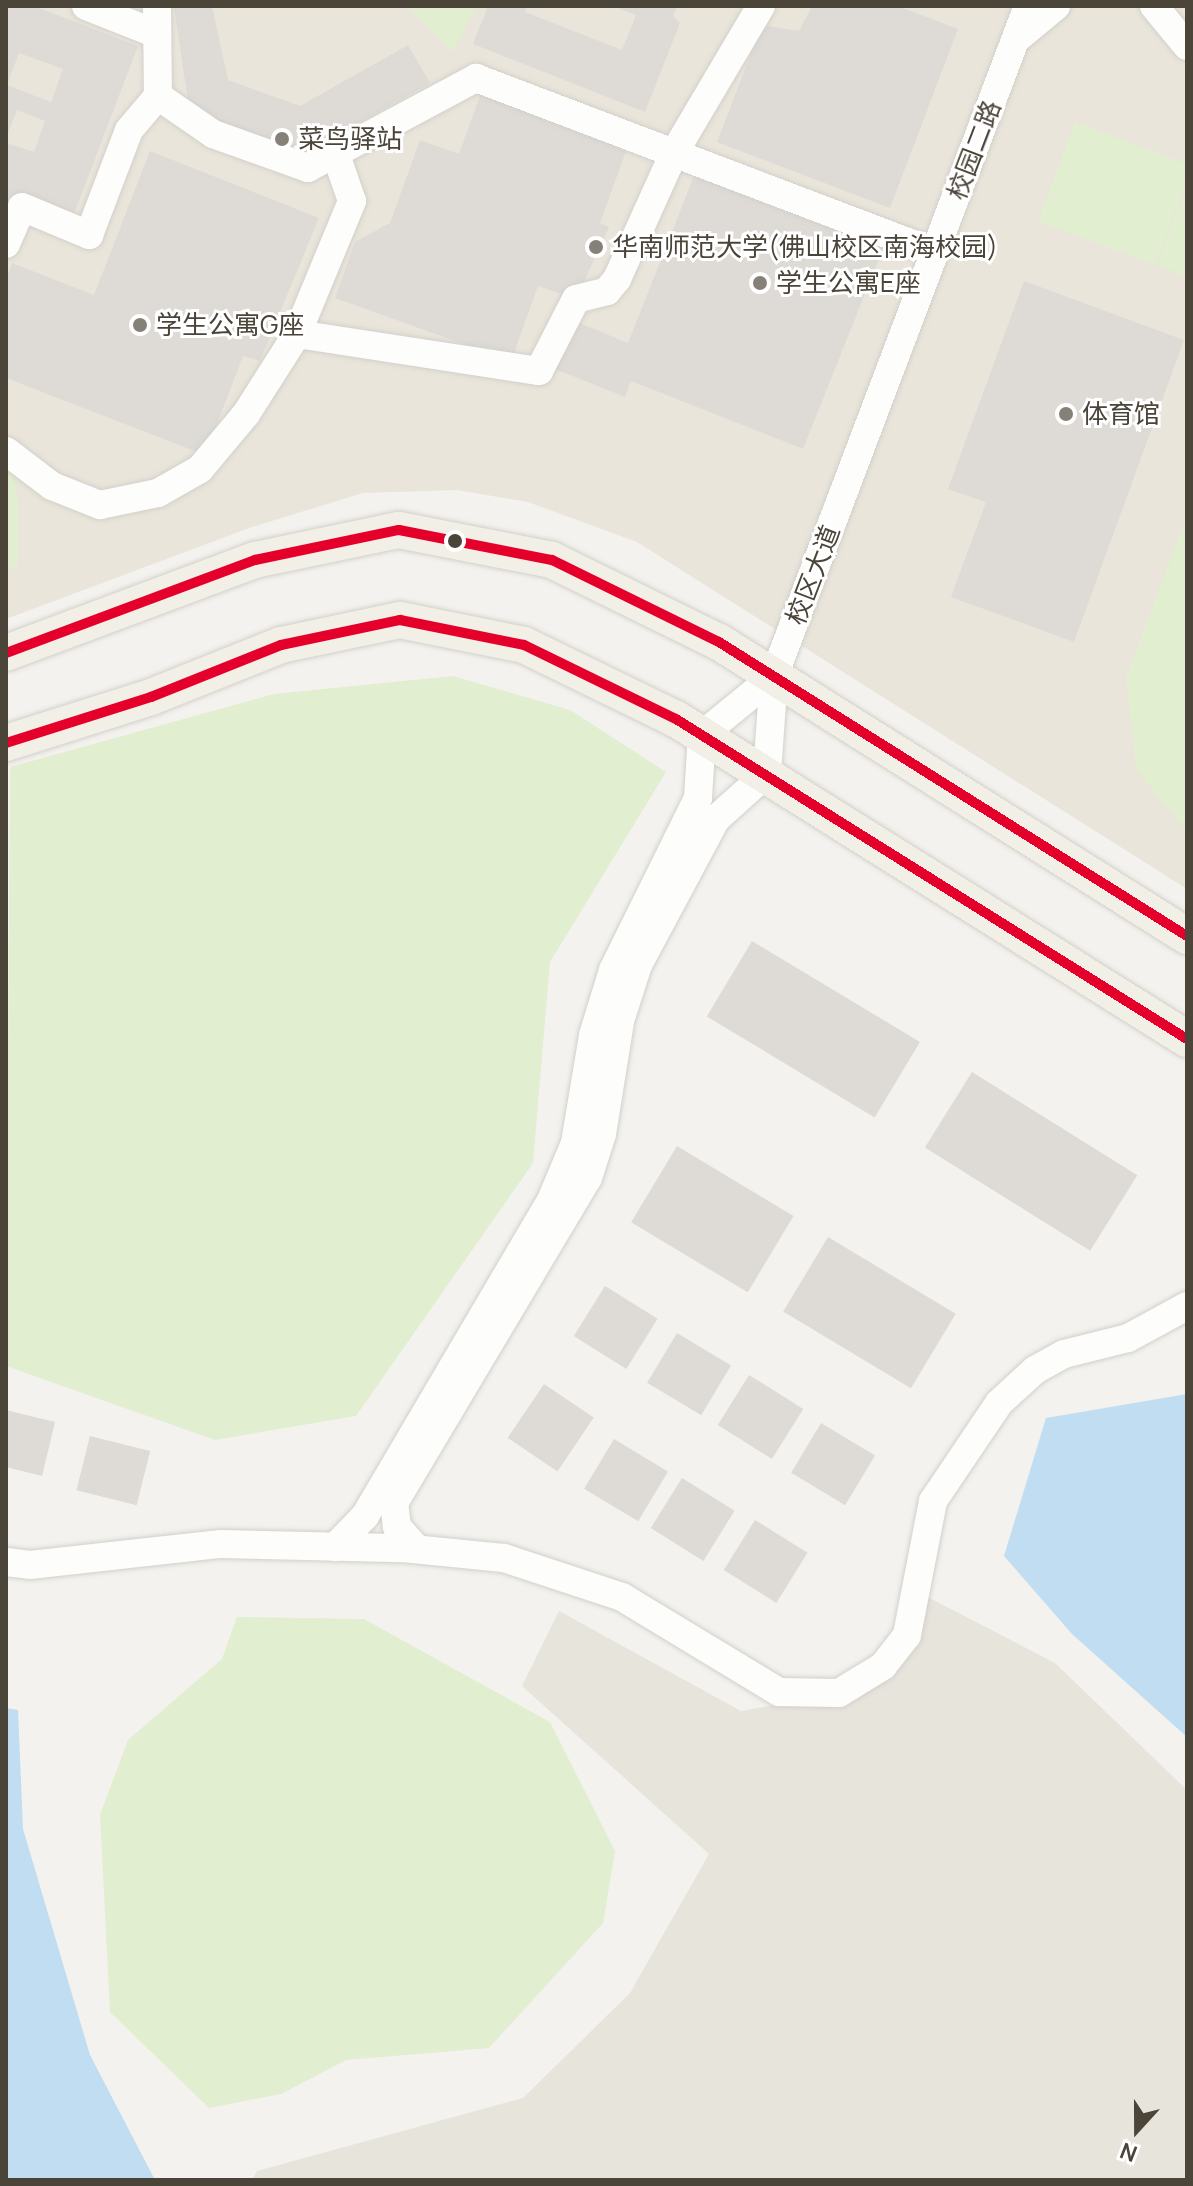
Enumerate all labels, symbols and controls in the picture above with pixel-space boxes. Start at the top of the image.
street label: 校园二路 [941,96,1007,204]
place label: 菜鸟驿站 [298,123,402,155]
marker: 菜鸟驿站 [273,130,291,148]
place label: 华南师范大学(佛山校区南海校园) [612,231,998,263]
marker: 华南师范大学(佛山校区南海校园) [587,238,605,256]
place label: 学生公寓E座 [776,267,921,299]
marker: 学生公寓E座 [751,274,769,292]
place label: 学生公寓G座 [156,309,304,341]
marker: 学生公寓G座 [131,316,149,334]
place label: 体育馆 [1082,398,1160,430]
marker: 体育馆 [1057,405,1075,423]
street label: 校区大道 [780,521,846,629]
unlabelled marker [447,533,463,549]
north arrow [1097,2090,1177,2170]
text: N [1116,2136,1141,2169]

